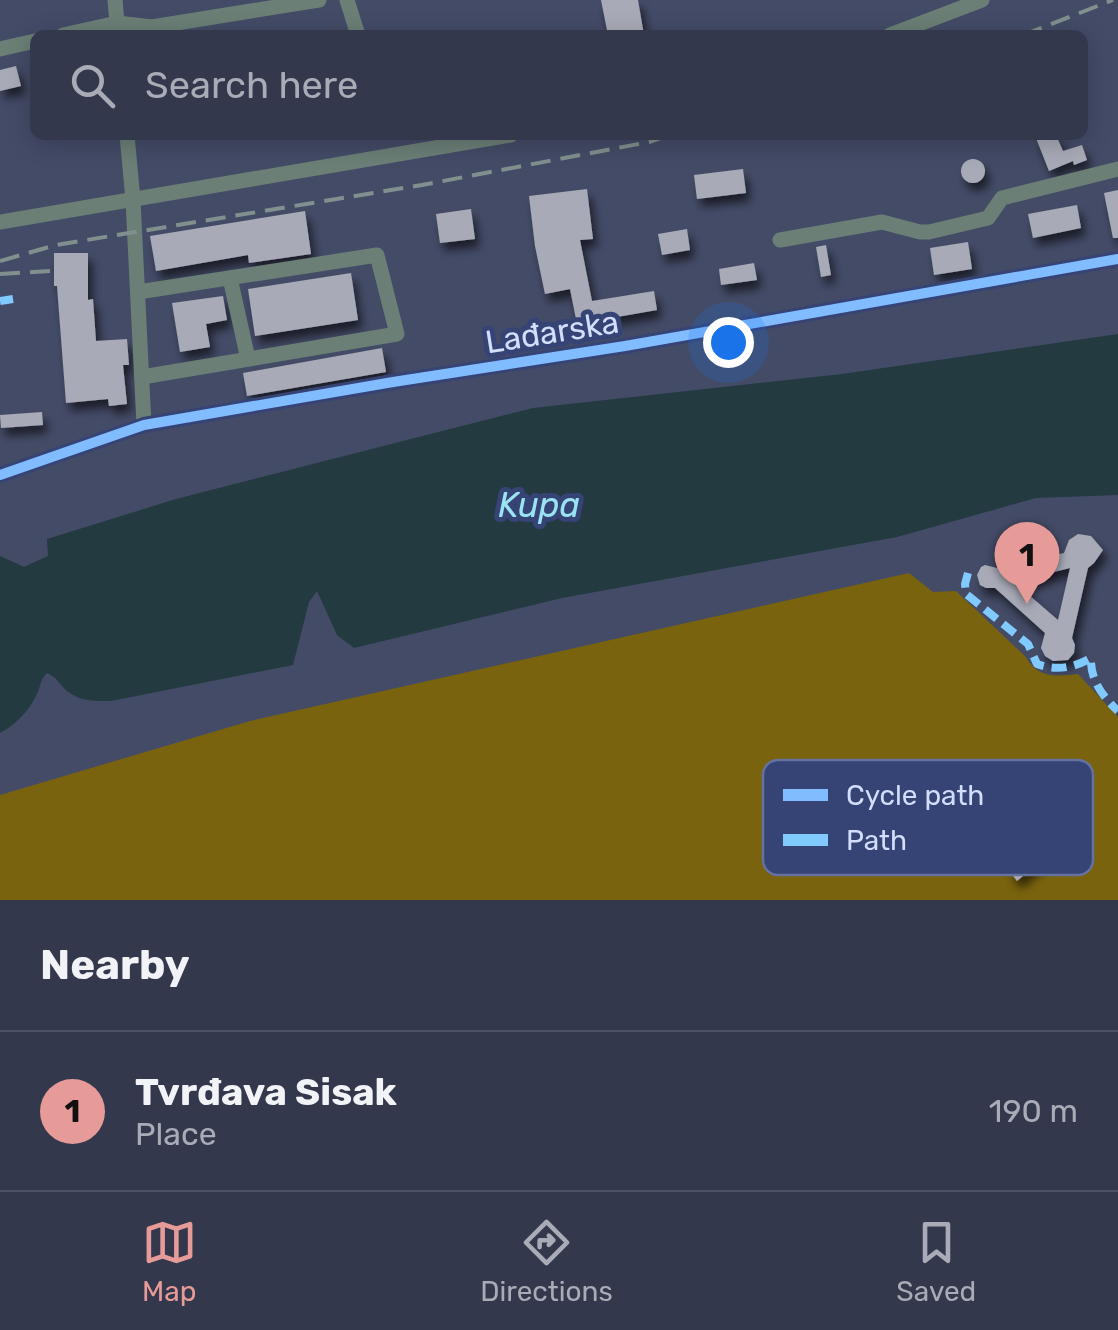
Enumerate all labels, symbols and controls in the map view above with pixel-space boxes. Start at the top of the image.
search box [30,30,1088,140]
icon: search [65,58,120,113]
text: Search here [145,62,358,108]
street label: Lađarska [482,303,622,361]
your location [703,317,754,368]
water label: Kupa [498,484,580,526]
pin: 1 [994,522,1060,604]
legend [763,760,1093,875]
text: Cycle path [846,779,984,812]
text: Path [846,824,907,857]
text: Nearby [40,940,190,990]
text: Tvrđava Sisak [135,1069,397,1115]
text: 1 [65,1092,80,1130]
text: 190 m [989,1092,1078,1130]
text: Place [135,1115,217,1153]
tab: Map [142,1215,197,1308]
tab: Directions [480,1215,613,1308]
tab: Saved [896,1215,976,1308]

